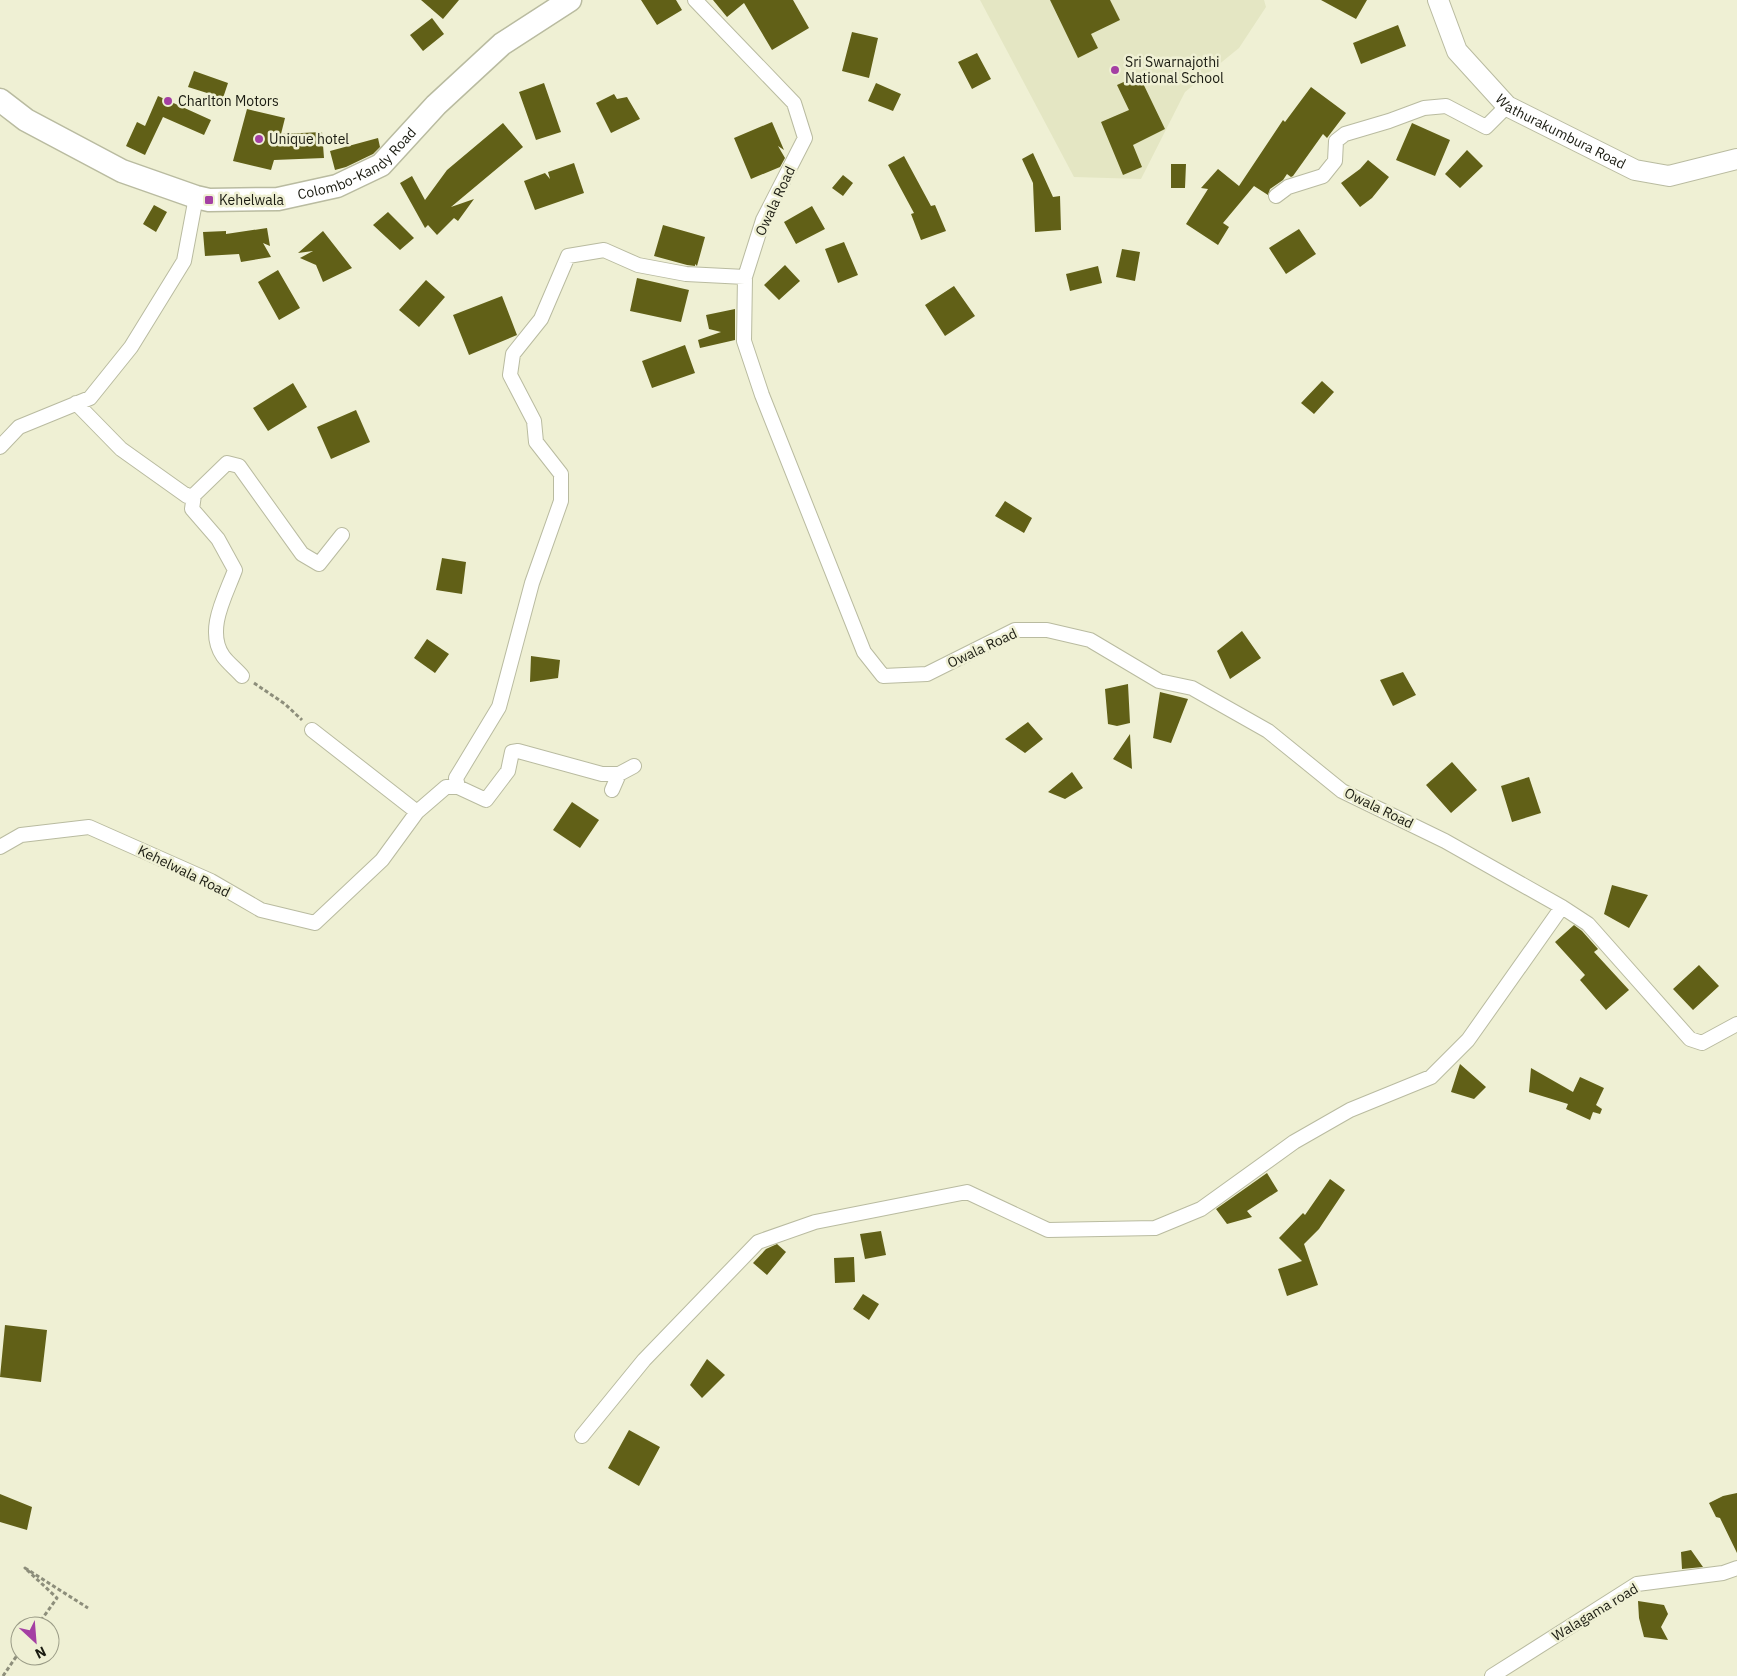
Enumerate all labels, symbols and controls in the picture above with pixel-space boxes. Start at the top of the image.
place label: Sri Swarnajothi National School [1125,53,1224,87]
marker: Sri Swarnajothi National School [1109,64,1121,76]
street label: Wathurakumbura Road [1491,90,1629,173]
place label: Charlton Motors [178,92,279,110]
marker: Charlton Motors [162,95,174,107]
street label: Colombo-Kandy Road [296,124,420,203]
place label: Unique hotel [269,130,349,148]
marker: Unique hotel [253,133,265,145]
street label: Owala Road [751,163,799,239]
place label: Kehelwala [219,191,284,209]
marker: Kehelwala [203,194,215,206]
street label: Owala Road [944,624,1020,672]
street label: Owala Road [1341,784,1417,832]
street label: Kehelwala Road [135,841,233,901]
street label: Walagama road [1549,1579,1641,1645]
north arrow [10,1616,60,1666]
text: N [32,1642,49,1663]

